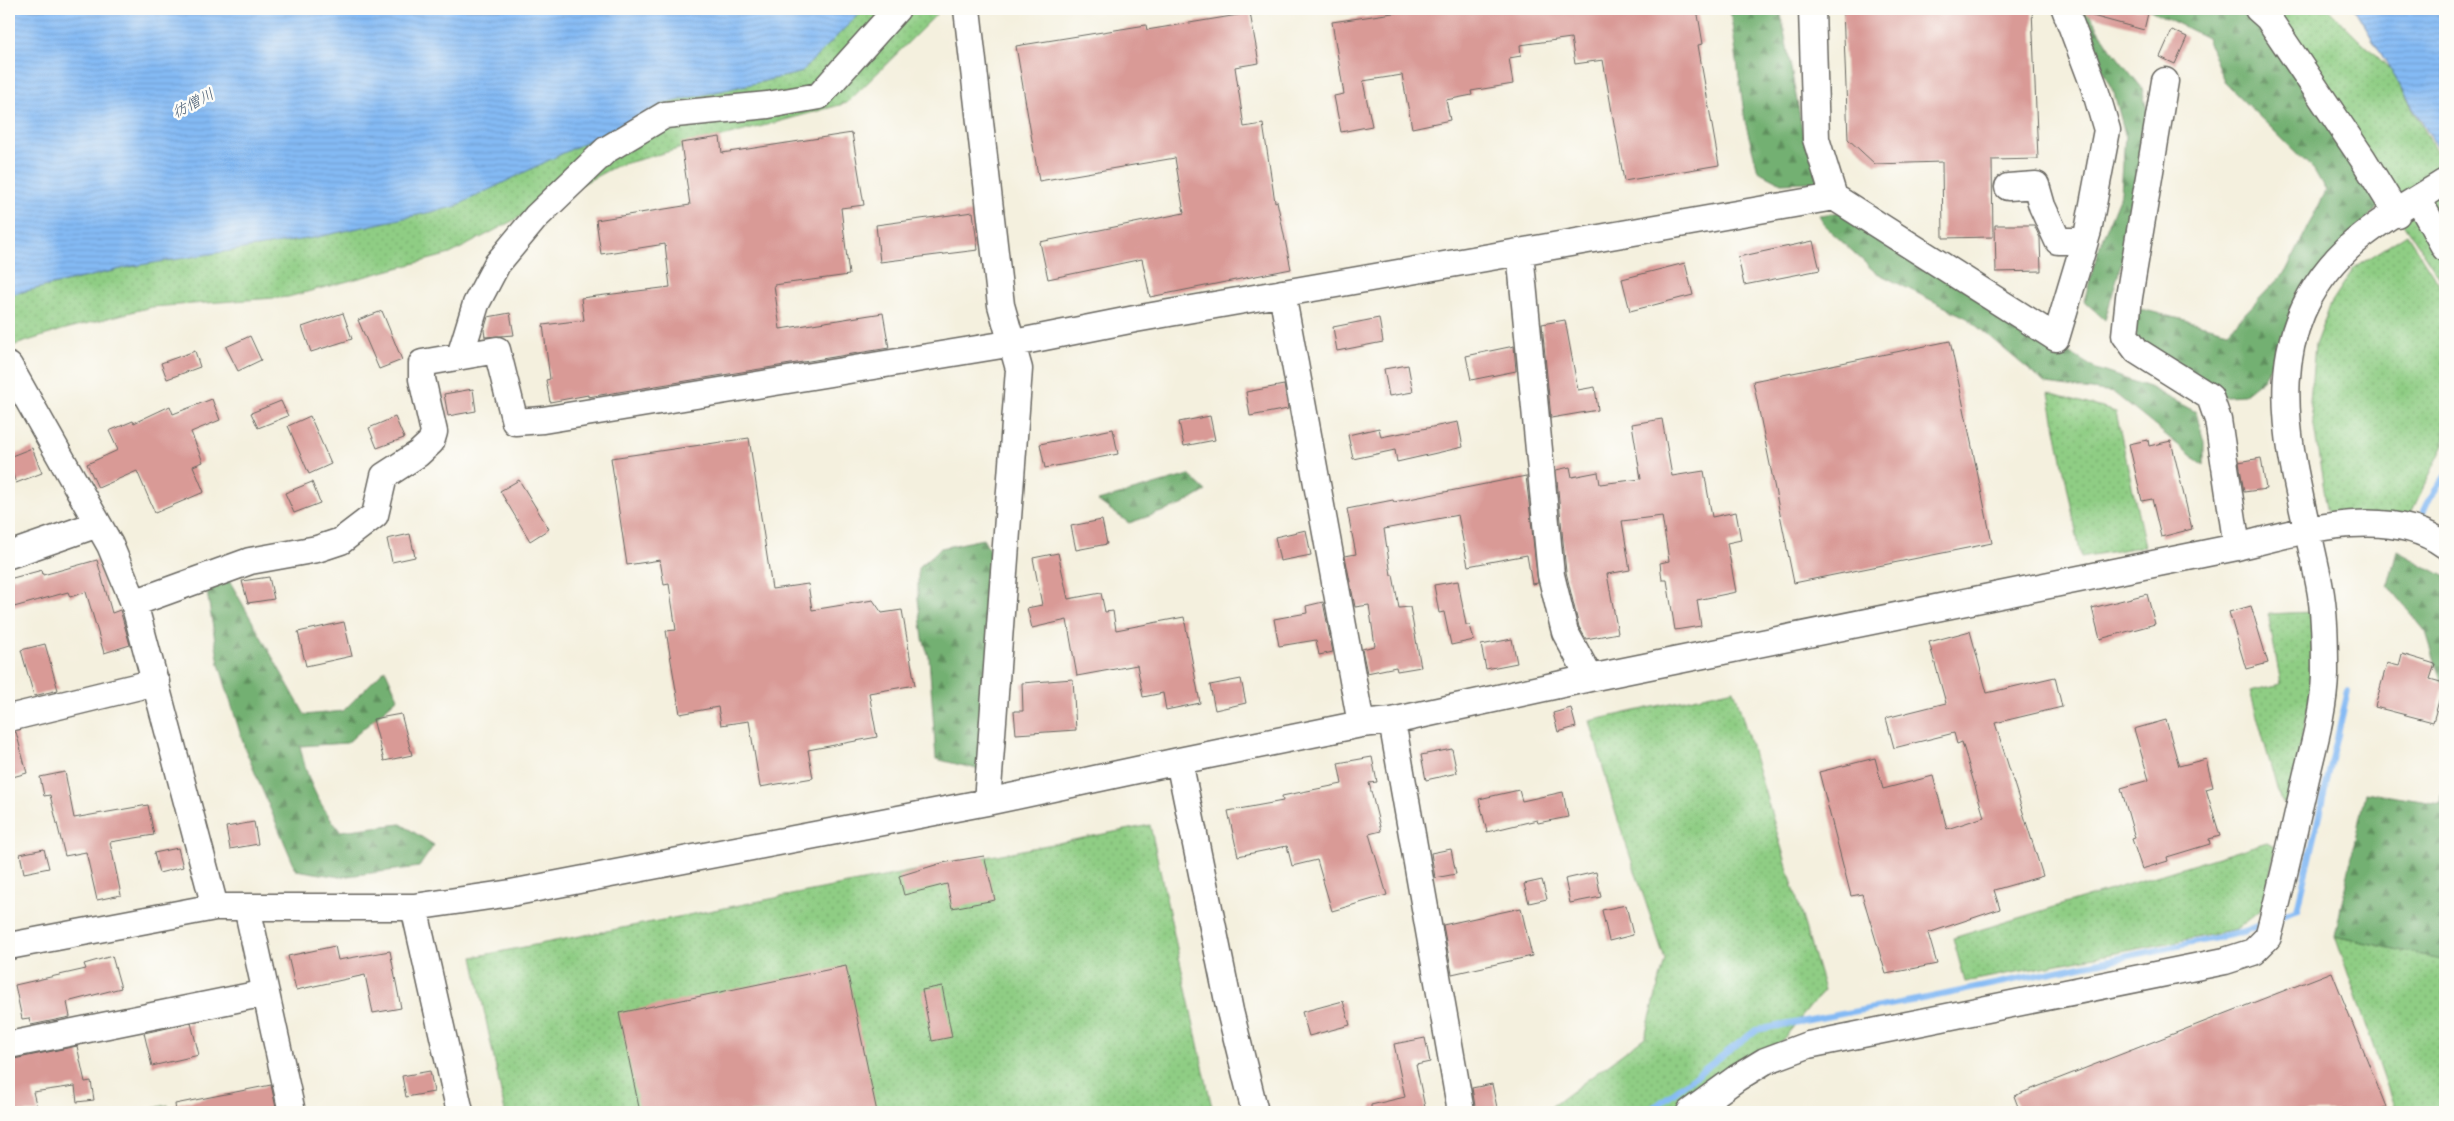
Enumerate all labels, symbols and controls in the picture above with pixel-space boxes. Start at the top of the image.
water label: 彷僧川 [168,84,217,122]

